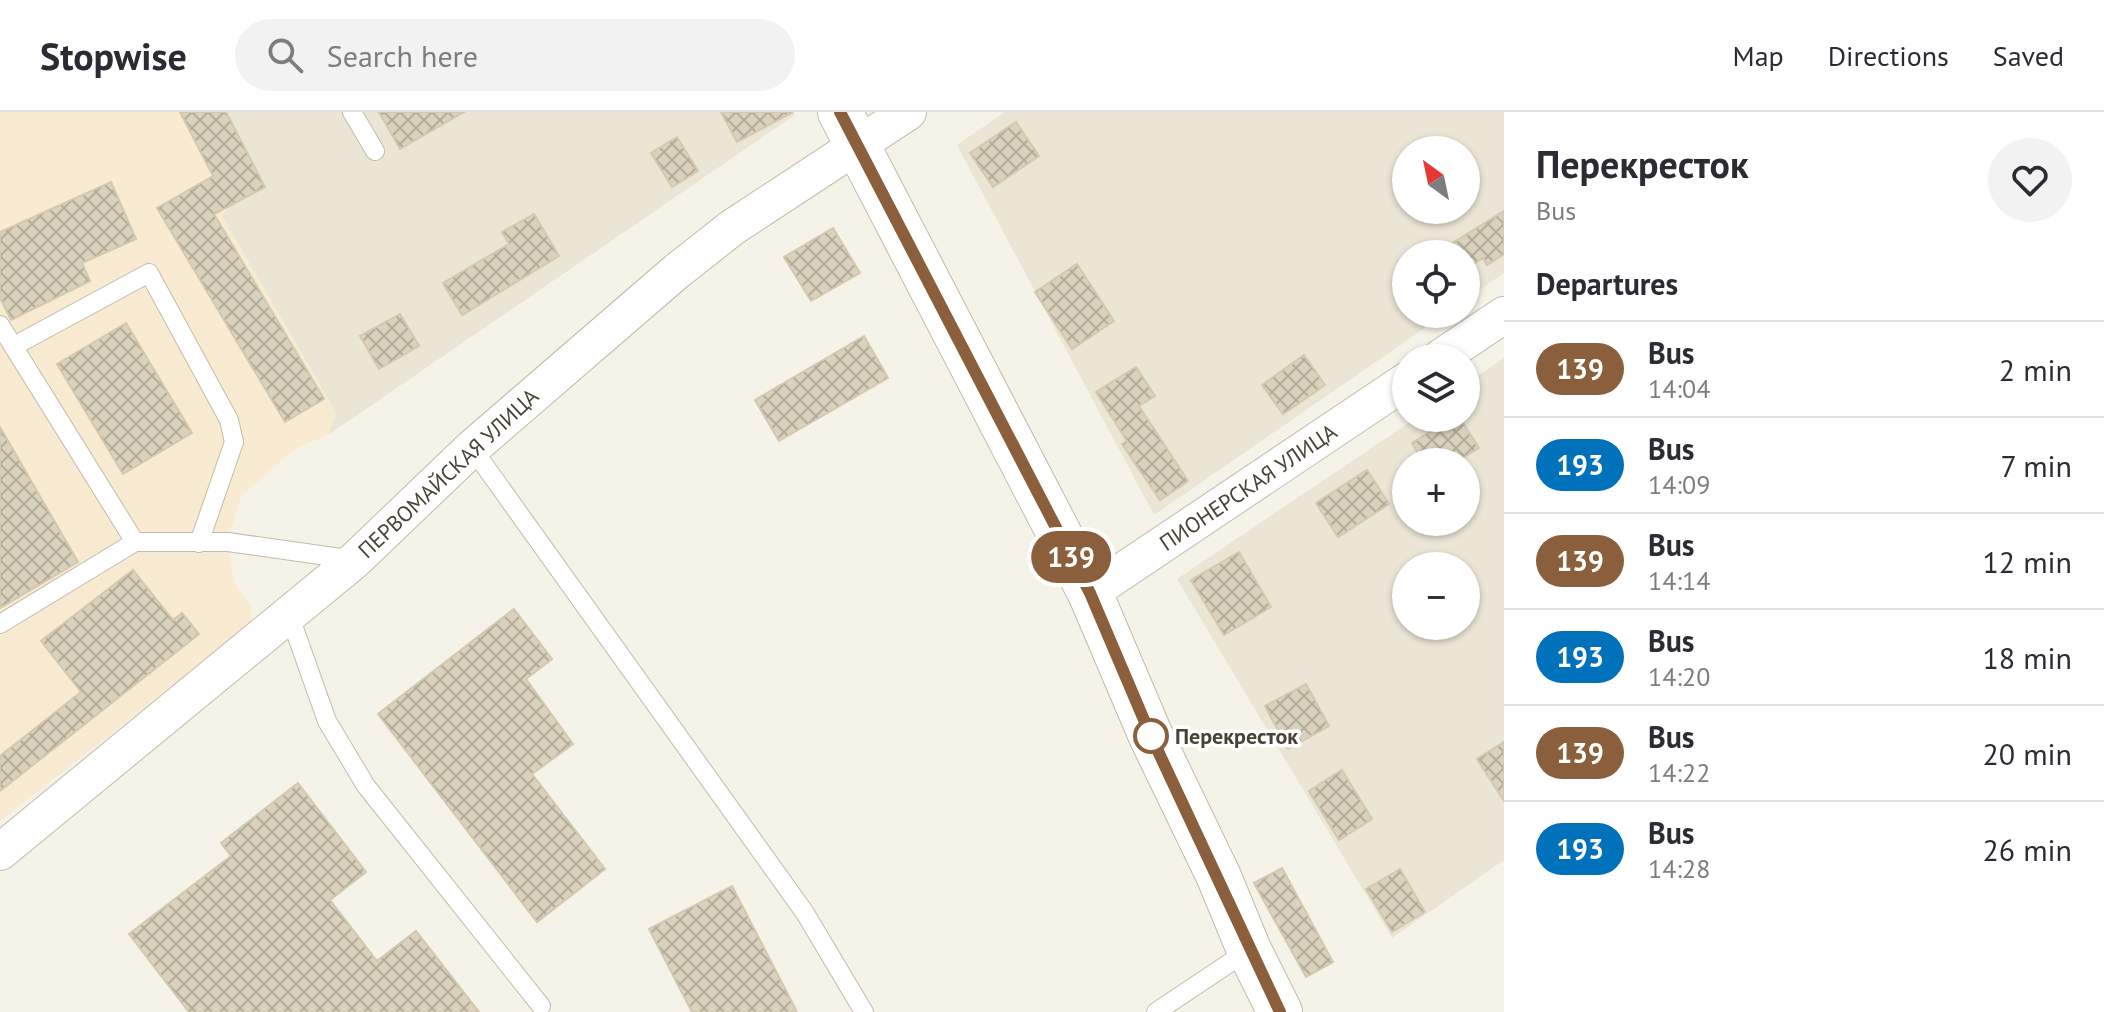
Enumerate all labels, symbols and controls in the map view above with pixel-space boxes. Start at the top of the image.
search box [235,19,795,91]
text: Stopwise [40,31,187,80]
icon: search [263,33,307,77]
text: Search here [327,36,478,75]
text: Map [1733,37,1784,74]
text: Directions [1828,37,1949,74]
text: Saved [1993,37,2064,74]
north arrow [1392,136,1480,224]
map controls [1392,136,1480,640]
button: heart [1988,138,2072,222]
text: Перекресток [1536,139,1748,188]
text: Bus [1536,194,1576,227]
button: locate [1392,240,1480,328]
text: Departures [1536,264,1678,303]
text: Bus [1648,333,1695,372]
button: layers [1392,344,1480,432]
text: 139 [1556,350,1604,387]
text: 2 min [1999,350,2072,389]
text: 14:04 [1648,372,1710,405]
street label: ПЕРВОМАЙСКАЯ УЛИЦА [352,382,544,564]
street label: ПИОНЕРСКАЯ УЛИЦА [1154,417,1342,557]
text: Bus [1648,429,1695,468]
text: 193 [1556,446,1604,483]
text: 7 min [2000,446,2072,485]
button: + [1392,448,1480,536]
text: 14:09 [1648,468,1710,501]
text: Bus [1648,525,1695,564]
line badge: 139 [1025,531,1117,583]
text: 139 [1047,538,1095,575]
text: 139 [1556,542,1604,579]
text: 12 min [1982,542,2072,581]
button: − [1392,552,1480,640]
text: 14:14 [1648,564,1710,597]
text: Bus [1648,621,1695,660]
text: 193 [1556,638,1604,675]
text: 18 min [1982,638,2072,677]
text: 14:20 [1648,660,1710,693]
text: Bus [1648,717,1695,756]
marker: Перекресток [1134,719,1168,753]
place label: Перекресток [1175,722,1298,750]
text: 139 [1556,734,1604,771]
text: 20 min [1982,734,2072,773]
text: 14:22 [1648,756,1710,789]
text: Bus [1648,813,1695,852]
text: 193 [1556,830,1604,867]
text: 26 min [1982,830,2072,869]
text: 14:28 [1648,852,1710,885]

